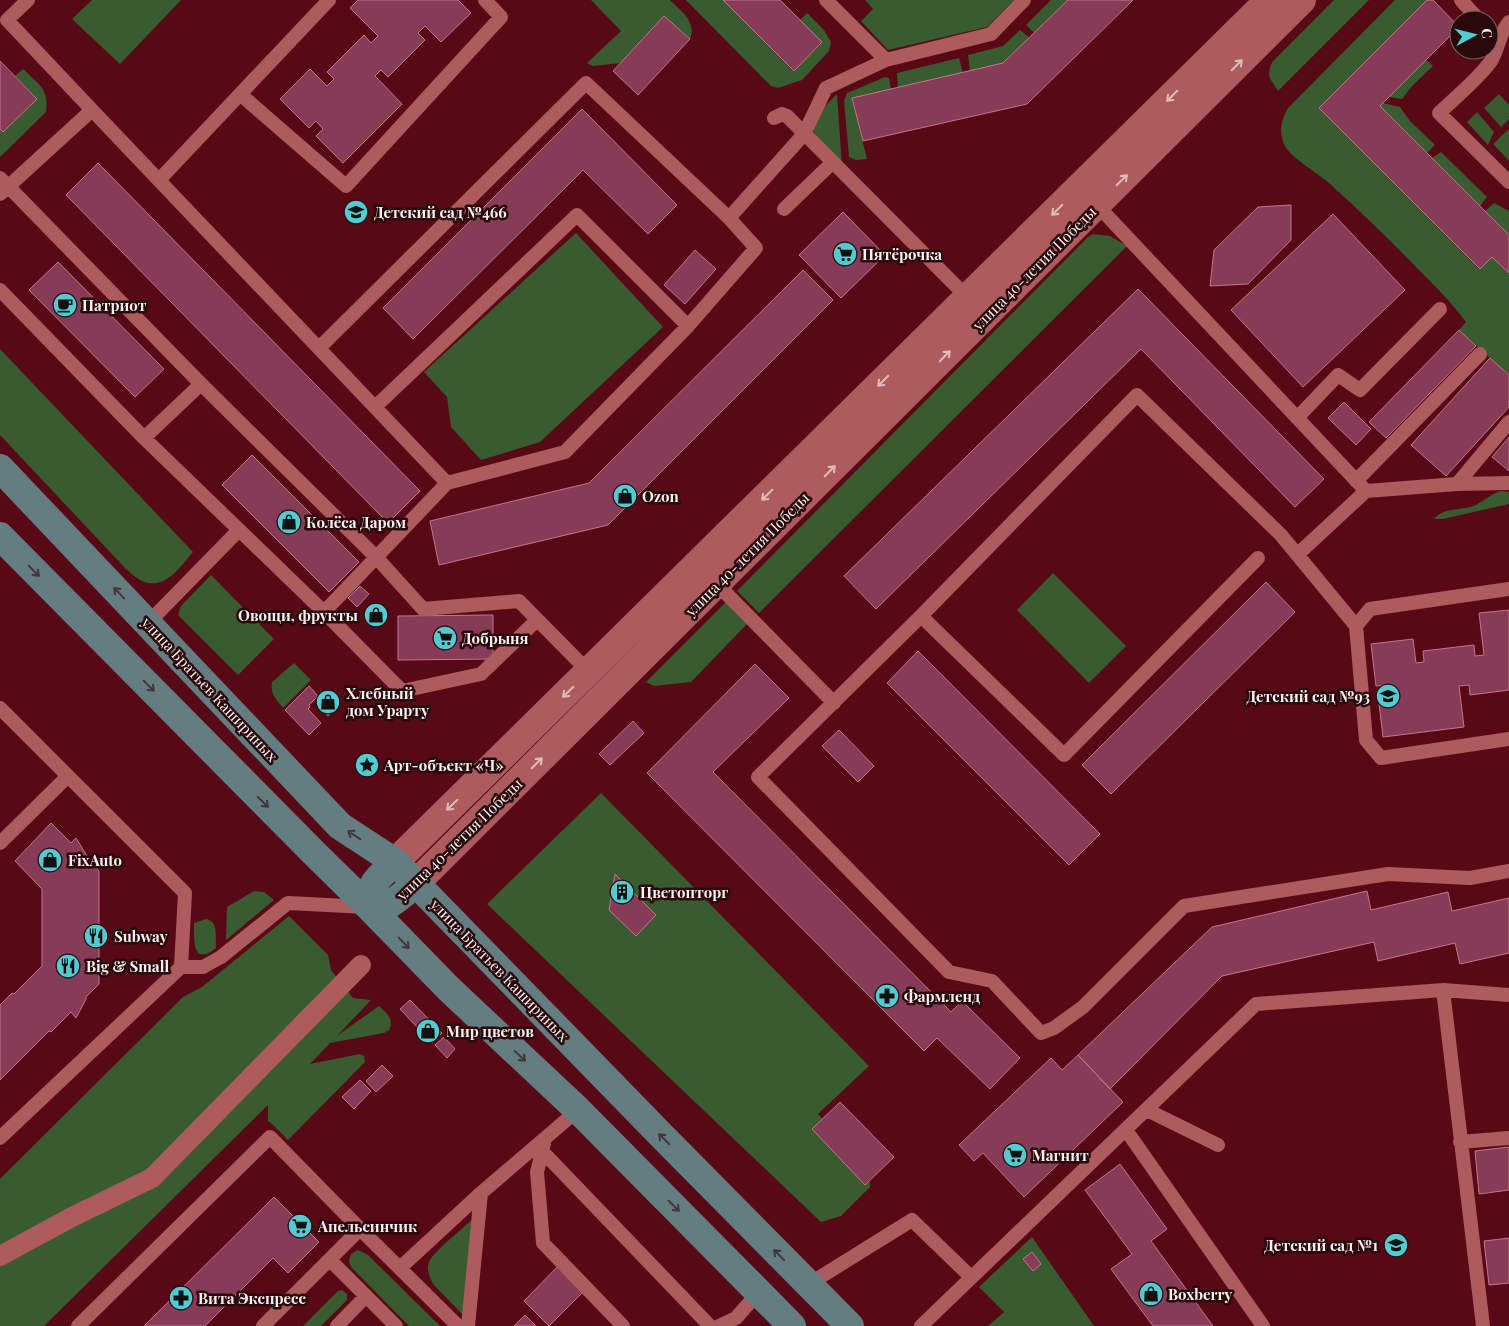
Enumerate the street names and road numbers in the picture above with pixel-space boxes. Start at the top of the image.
street label: улица 40-летия Победы [967,202,1100,335]
street label: улица 40-летия Победы [680,488,813,621]
street label: улица Братьев Кашириных [137,612,283,766]
street label: улица 40-летия Победы [391,774,526,905]
street label: улица Братьев Кашириных [426,894,574,1046]

